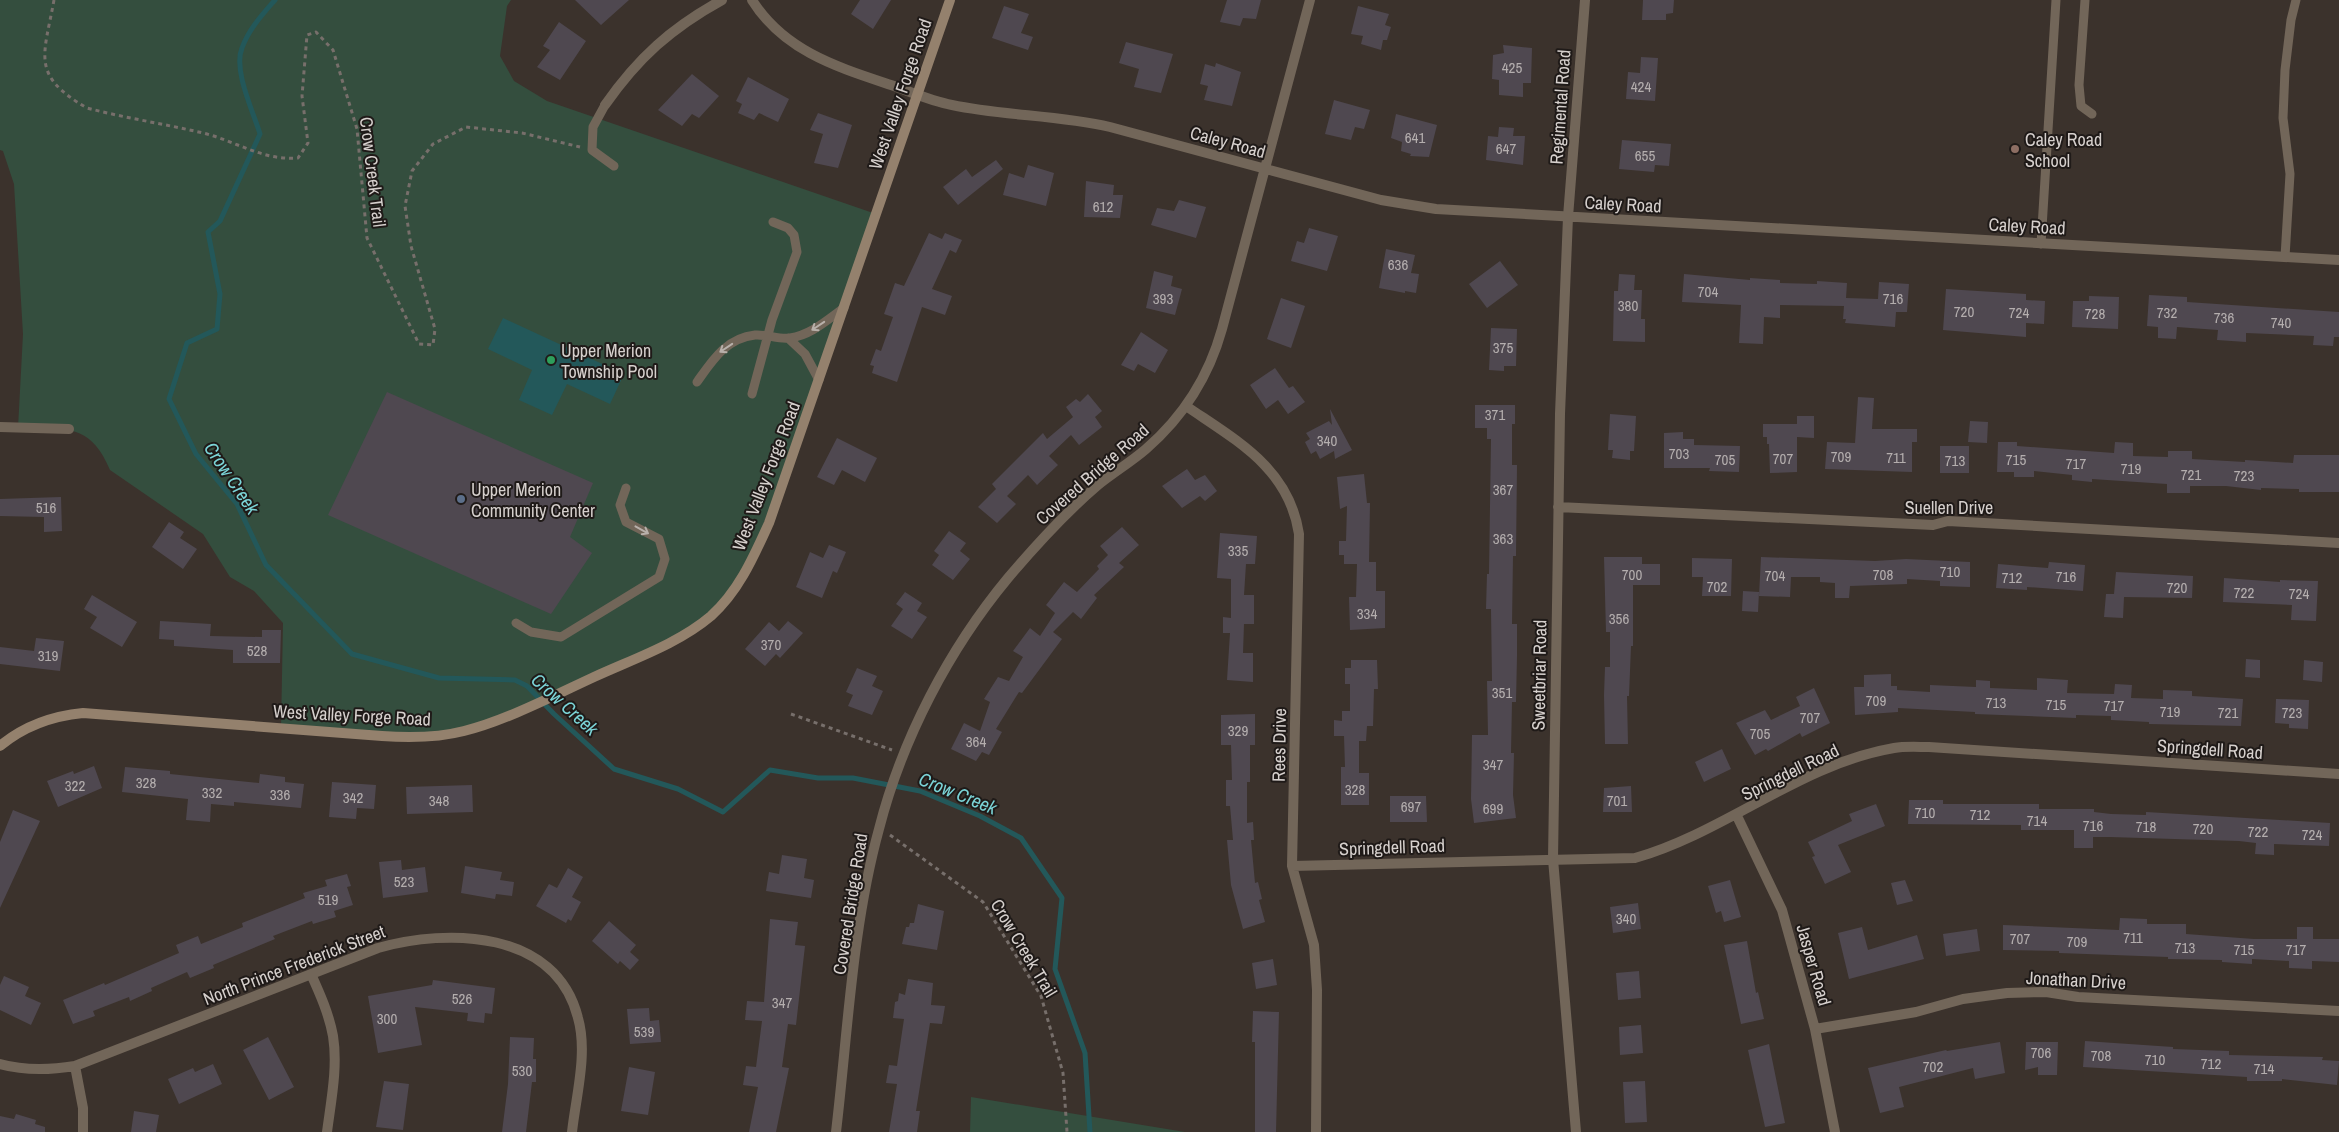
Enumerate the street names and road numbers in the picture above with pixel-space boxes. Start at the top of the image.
street label: West Valley Forge Road [862,15,938,173]
street label: Regimental Road [1544,49,1576,165]
street label: Crow Creek Trail [354,116,392,228]
street label: Caley Road [1188,120,1268,164]
street label: Caley Road [1584,189,1662,219]
street label: Caley Road [1988,211,2066,241]
street label: West Valley Forge Road [726,398,806,554]
street label: Covered Bridge Road [1030,418,1154,530]
street label: Suellen Drive [1905,495,1993,520]
street label: Sweetbriar Road [1526,619,1552,731]
street label: West Valley Forge Road [272,698,432,732]
street label: Rees Drive [1266,708,1292,782]
street label: Springdell Road [2156,733,2264,765]
street label: Springdell Road [1737,738,1843,806]
street label: Covered Bridge Road [826,832,874,976]
street label: Springdell Road [1339,833,1445,861]
street label: Crow Creek Trail [985,894,1063,1002]
street label: North Prince Frederick Street [200,919,388,1011]
street label: Jasper Road [1790,921,1838,1009]
street label: Jonathan Drive [2025,965,2127,995]

